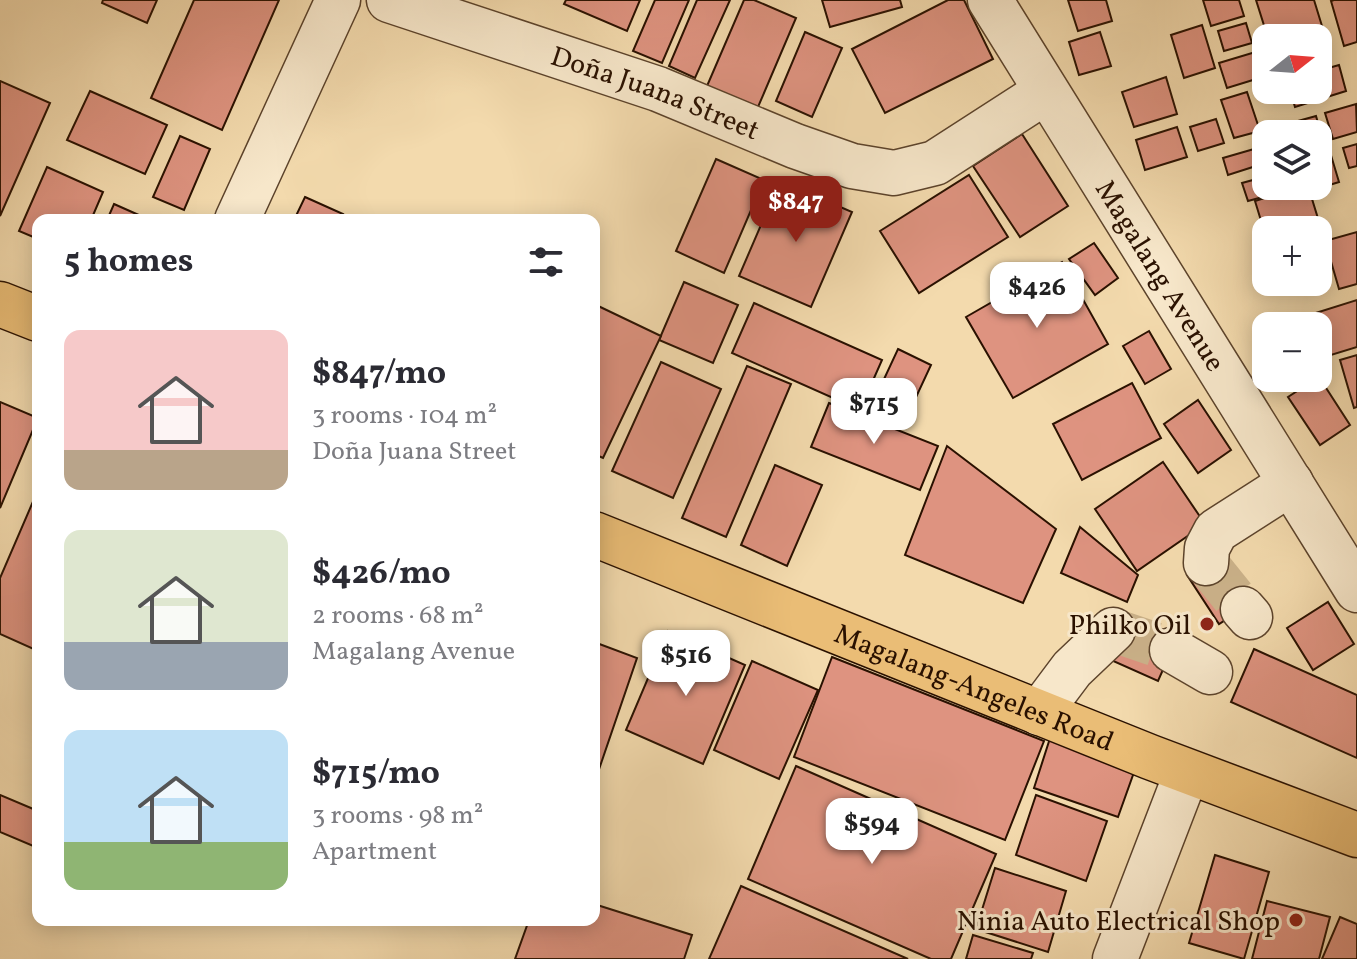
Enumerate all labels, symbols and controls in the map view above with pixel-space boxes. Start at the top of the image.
north arrow [1252,24,1332,104]
map controls [1252,24,1332,392]
street label: Doña Juana Street [545,38,765,151]
button: layers [1252,120,1332,200]
street label: Magalang Avenue [1085,173,1233,380]
pin: $847 [749,176,843,244]
text: $847 [768,184,824,220]
button: + [1252,216,1332,296]
text: 5 homes [64,239,194,286]
icon: filters [524,240,568,284]
pin: $426 [990,262,1084,330]
text: $426 [1008,270,1066,306]
button: − [1252,312,1332,392]
text: $847/mo [312,351,446,398]
icon: home [128,362,224,458]
pin: $715 [827,378,921,446]
text: $715 [849,386,899,422]
text: 3 rooms · 104 m² [312,398,497,434]
text: Doña Juana Street [312,434,516,470]
text: $426/mo [312,551,451,598]
icon: home [128,562,224,658]
text: 2 rooms · 68 m² [312,598,484,634]
place label: Philko Oil [1069,607,1191,646]
street label: Magalang-Angeles Road [828,615,1119,763]
marker: Philko Oil [1198,615,1216,633]
pin: $516 [639,630,733,698]
text: Magalang Avenue [312,634,515,670]
text: $516 [660,638,712,674]
text: $715/mo [312,751,440,798]
icon: home [128,762,224,858]
text: 3 rooms · 98 m² [312,798,483,834]
pin: $594 [825,798,919,866]
text: $594 [844,806,900,842]
text: Apartment [312,834,437,870]
place label: Ninia Auto Electrical Shop [957,903,1280,942]
marker: Ninia Auto Electrical Shop [1287,911,1305,929]

